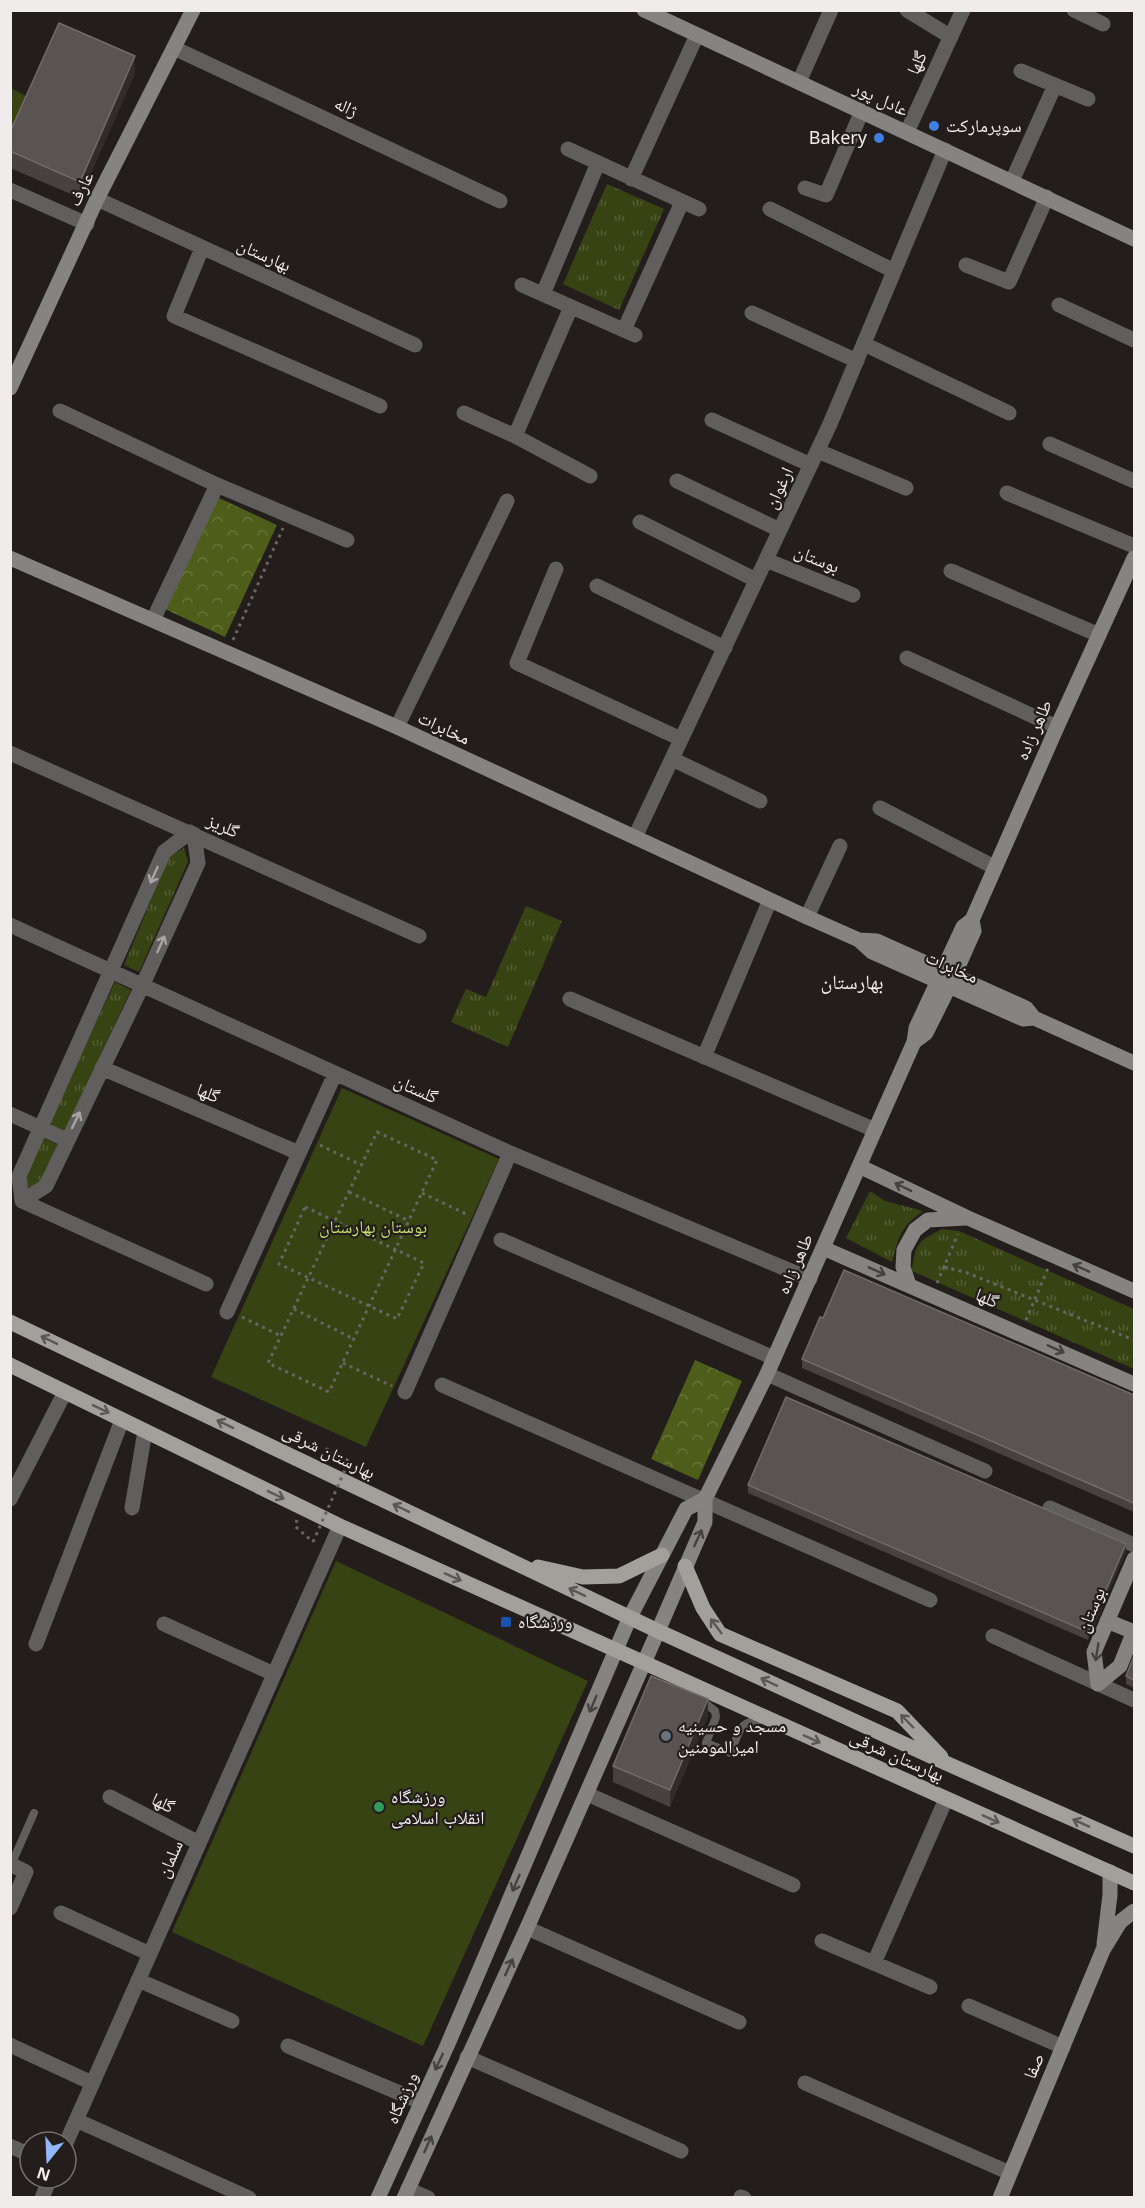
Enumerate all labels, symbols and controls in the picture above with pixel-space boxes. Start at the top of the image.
street label: گلها [900,46,932,78]
street label: عادل پور [849,75,913,121]
street label: ژاله [331,90,362,122]
place label: سوپرمارکت [946,113,1022,137]
marker: سوپرمارکت [927,119,941,133]
place label: Bakery [809,125,868,149]
marker: Bakery [872,131,886,145]
street label: عارف [61,167,99,210]
street label: بهارستان [234,232,295,277]
street label: ارغوان [758,463,798,512]
street label: بوستان [791,538,844,578]
street label: طاهر زاده [1009,696,1057,764]
street label: مخابرات [414,705,474,750]
street label: گلریز [203,807,244,843]
one-way arrow [147,866,159,884]
one-way arrow [156,936,167,954]
street label: مخابرات [922,944,982,988]
district label: بهارستان [820,968,884,995]
street label: گلستان [391,1068,443,1108]
street label: گلها [193,1076,224,1108]
one-way arrow [71,1112,83,1130]
one-way arrow [895,1181,913,1192]
park label: بوستان بهارستان [319,1214,427,1238]
street label: طاهر زاده [770,1230,818,1298]
one-way arrow [1072,1262,1091,1273]
one-way arrow [868,1266,886,1277]
street label: گلها [972,1281,1003,1313]
one-way arrow [41,1333,59,1345]
one-way arrow [1046,1344,1064,1356]
one-way arrow [91,1404,109,1416]
one-way arrow [217,1418,235,1430]
street label: بهارستان شرقی [279,1418,380,1484]
one-way arrow [266,1489,284,1501]
one-way arrow [393,1502,411,1514]
one-way arrow [692,1530,704,1548]
one-way arrow [443,1572,461,1583]
street label: بوستان [1070,1583,1110,1636]
one-way arrow [569,1586,587,1598]
place label: ورزشگاه [518,1609,572,1633]
marker: ورزشگاه [499,1615,513,1629]
one-way arrow [710,1618,723,1634]
one-way arrow [1091,1642,1102,1661]
one-way arrow [761,1675,779,1687]
one-way arrow [587,1694,598,1713]
place label: مسجد و حسینیه امیرالمومنین [678,1713,786,1758]
one-way arrow [900,1714,914,1729]
street label: بهارستان شرقی [847,1724,948,1786]
marker: مسجد و حسینیه امیرالمومنین [659,1729,673,1743]
one-way arrow [803,1734,821,1745]
place label: ورزشگاه انقلاب اسلامی [391,1784,484,1829]
street label: گلها [148,1786,180,1818]
marker: ورزشگاه انقلاب اسلامی [372,1800,386,1814]
one-way arrow [981,1813,999,1825]
one-way arrow [1072,1816,1090,1827]
street label: سلمان [150,1836,188,1881]
one-way arrow [510,1874,521,1892]
one-way arrow [504,1958,516,1976]
street label: صفا [1017,2049,1049,2082]
one-way arrow [433,2053,445,2071]
street label: ورزشگاه [379,2068,423,2127]
north arrow [18,2130,78,2190]
one-way arrow [423,2136,435,2154]
text: N [34,2162,53,2187]

